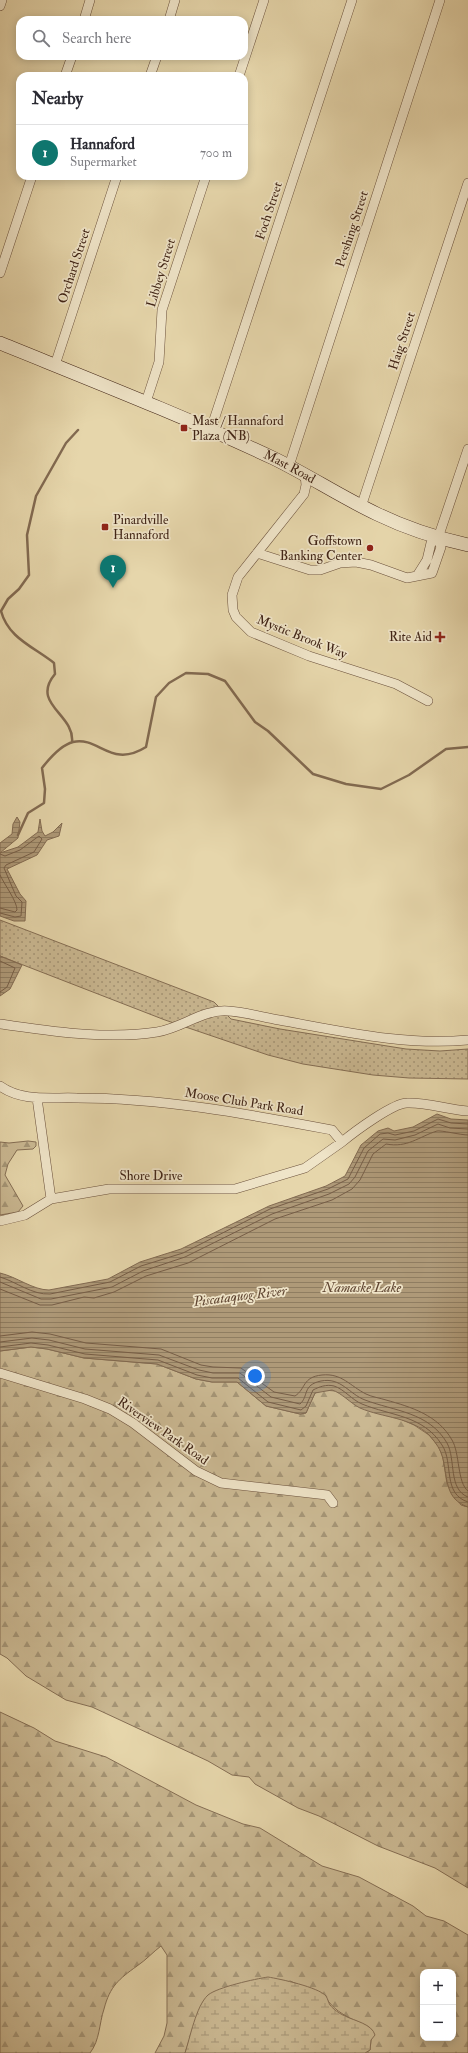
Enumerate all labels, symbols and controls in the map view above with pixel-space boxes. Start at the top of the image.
search box [16,16,248,60]
icon: search [30,27,52,49]
text: Search here [62,29,131,48]
text: Nearby [32,88,83,109]
text: Hannaford [70,135,135,154]
text: 1 [43,145,47,161]
text: 700 m [200,145,232,161]
text: Supermarket [70,154,137,170]
street label: Foch Street [252,180,286,242]
street label: Pershing Street [332,189,372,269]
street label: Orchard Street [54,226,94,306]
street label: Libbey Street [143,237,180,309]
street label: Haig Street [385,310,419,372]
place label: Mast / Hannaford Plaza (NB) [192,413,284,444]
marker: Mast / Hannaford Plaza (NB) [179,423,189,433]
street label: Mast Road [261,447,319,487]
place label: Pinardville Hannaford [113,512,170,543]
marker: Pinardville Hannaford [100,522,110,532]
place label: Goffstown Banking Center [280,533,362,564]
marker: Goffstown Banking Center [365,543,375,553]
pin: 1 [100,555,126,588]
street label: Mystic Brook Way [254,612,350,663]
place label: Rite Aid [389,629,433,645]
marker: Rite Aid [435,632,445,642]
street label: Moose Club Park Road [184,1085,305,1119]
street label: Shore Drive [119,1168,183,1184]
water label: Namaske Lake [322,1279,401,1296]
water label: Piscataquog River [191,1282,288,1310]
your location [245,1366,265,1386]
street label: Riverview Park Road [114,1394,212,1469]
map controls [420,1969,456,2041]
button: + [420,1969,456,2005]
button: − [420,2005,456,2041]

